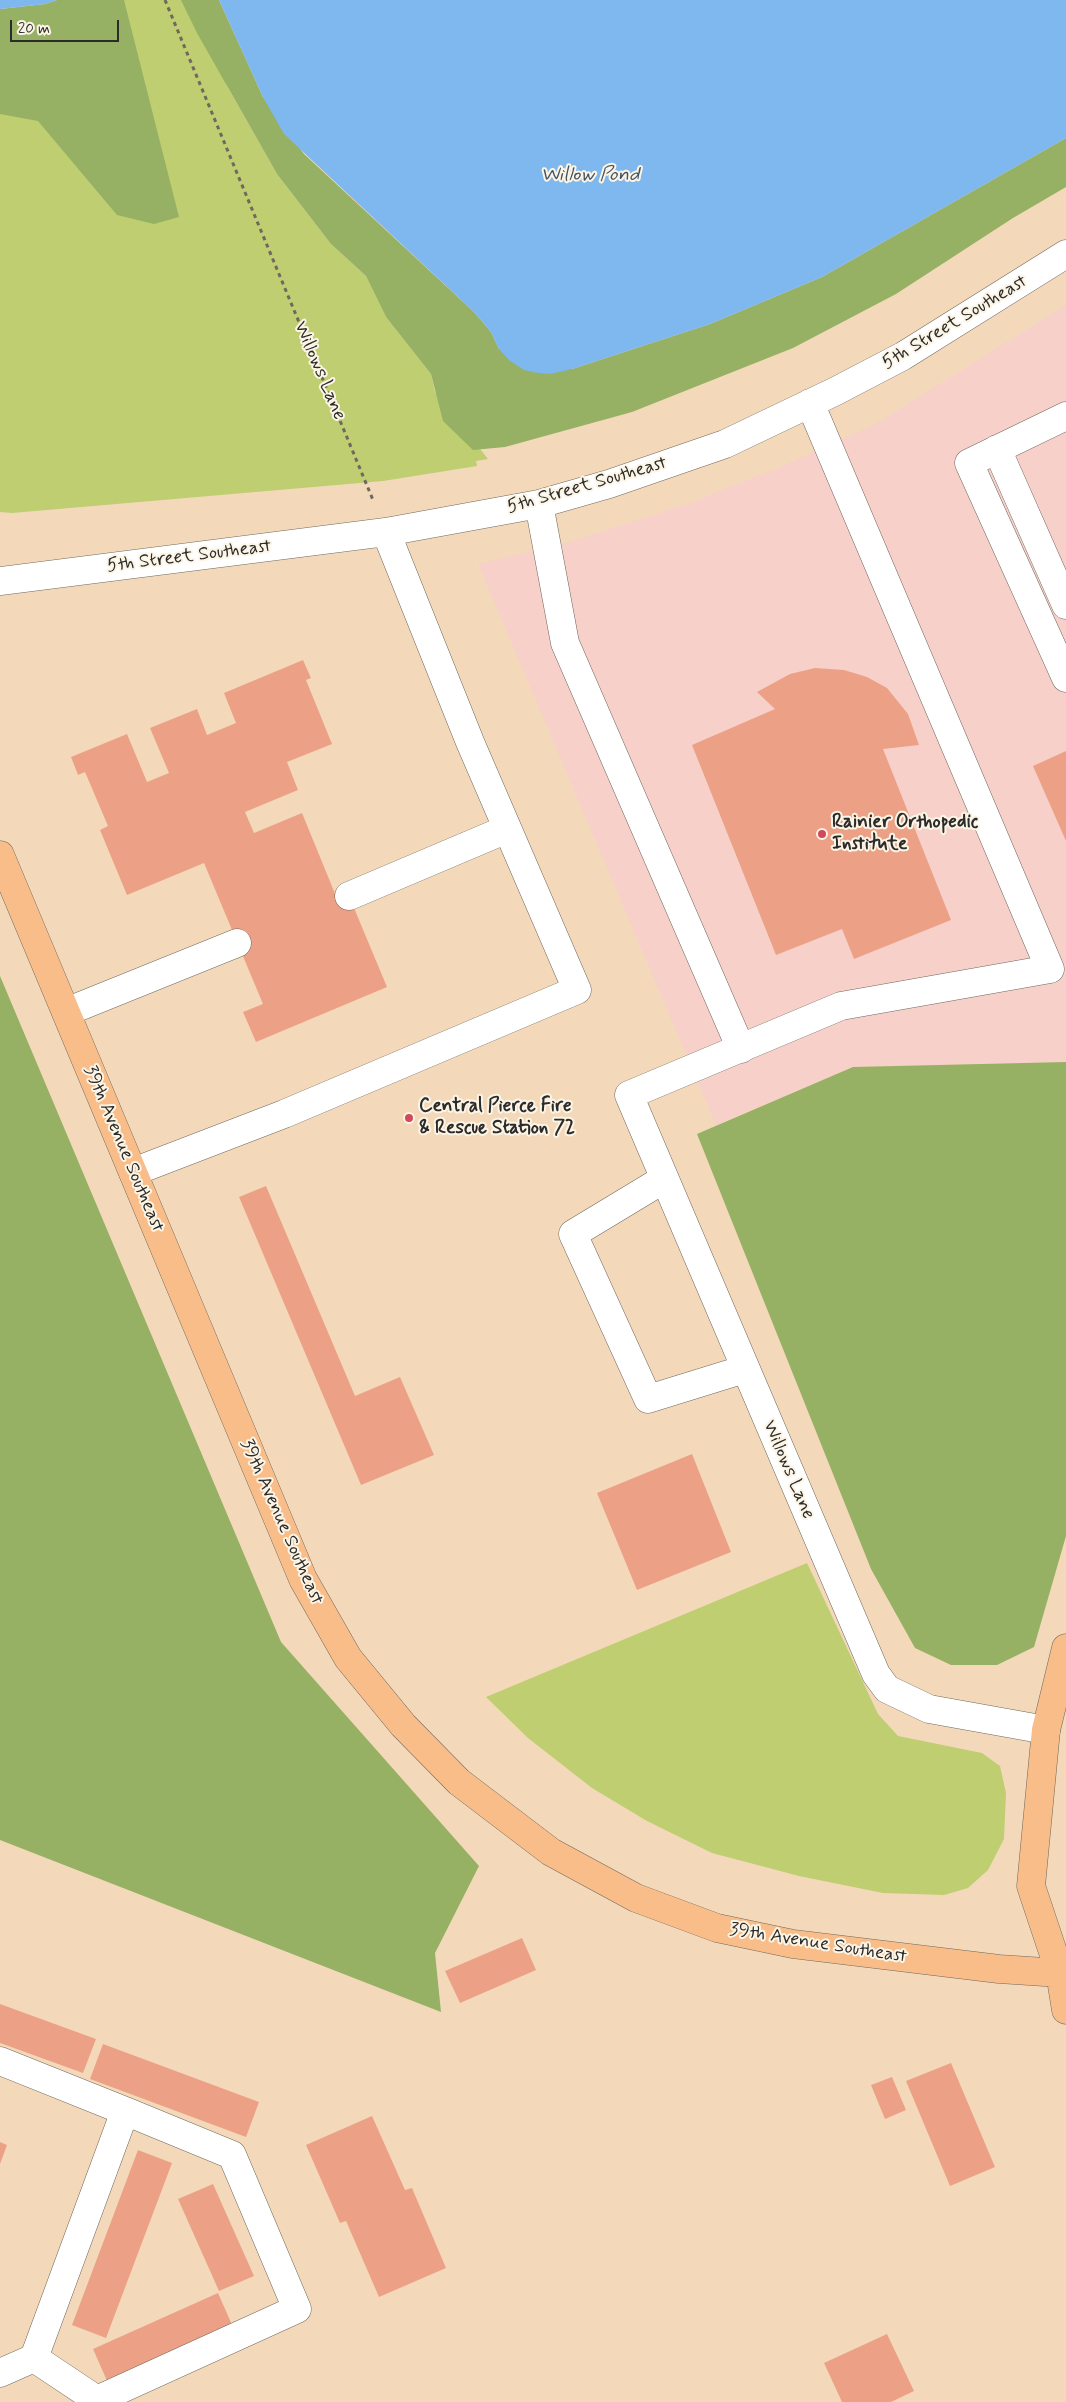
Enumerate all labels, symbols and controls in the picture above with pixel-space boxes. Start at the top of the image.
scale bar [12,10,121,42]
text: 20 m [18,19,50,39]
water label: Willow Pond [541,164,639,188]
street label: 5th Street Southeast [878,271,1032,375]
street label: Willows Lane [288,318,350,424]
street label: 5th Street Southeast [505,452,669,520]
street label: 5th Street Southeast [106,536,272,578]
place label: Rainier Orthopedic Institute [832,812,978,856]
marker: Rainier Orthopedic Institute [816,828,828,840]
street label: 39th Avenue Southeast [78,1062,168,1236]
place label: Central Pierce Fire & Rescue Station 72 [419,1096,575,1140]
marker: Central Pierce Fire & Rescue Station 72 [403,1112,415,1124]
street label: Willows Lane [757,1417,819,1523]
street label: 39th Avenue Southeast [234,1436,328,1608]
street label: 39th Avenue Southeast [728,1919,908,1969]

